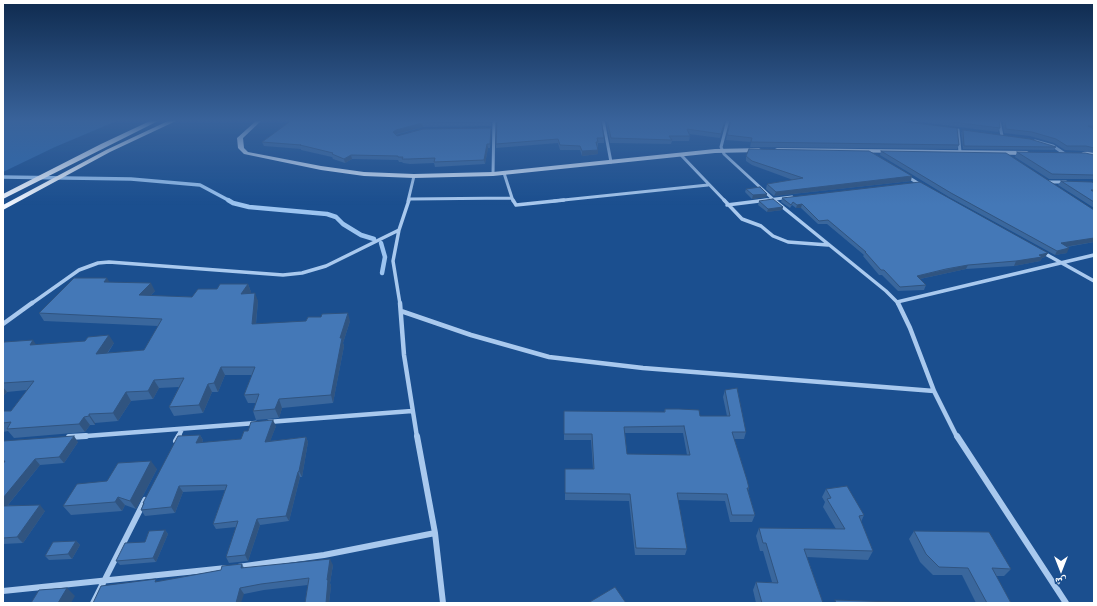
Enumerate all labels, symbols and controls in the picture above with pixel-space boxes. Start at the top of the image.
north arrow [1041,550,1081,590]
text: ش [1055,576,1067,588]

